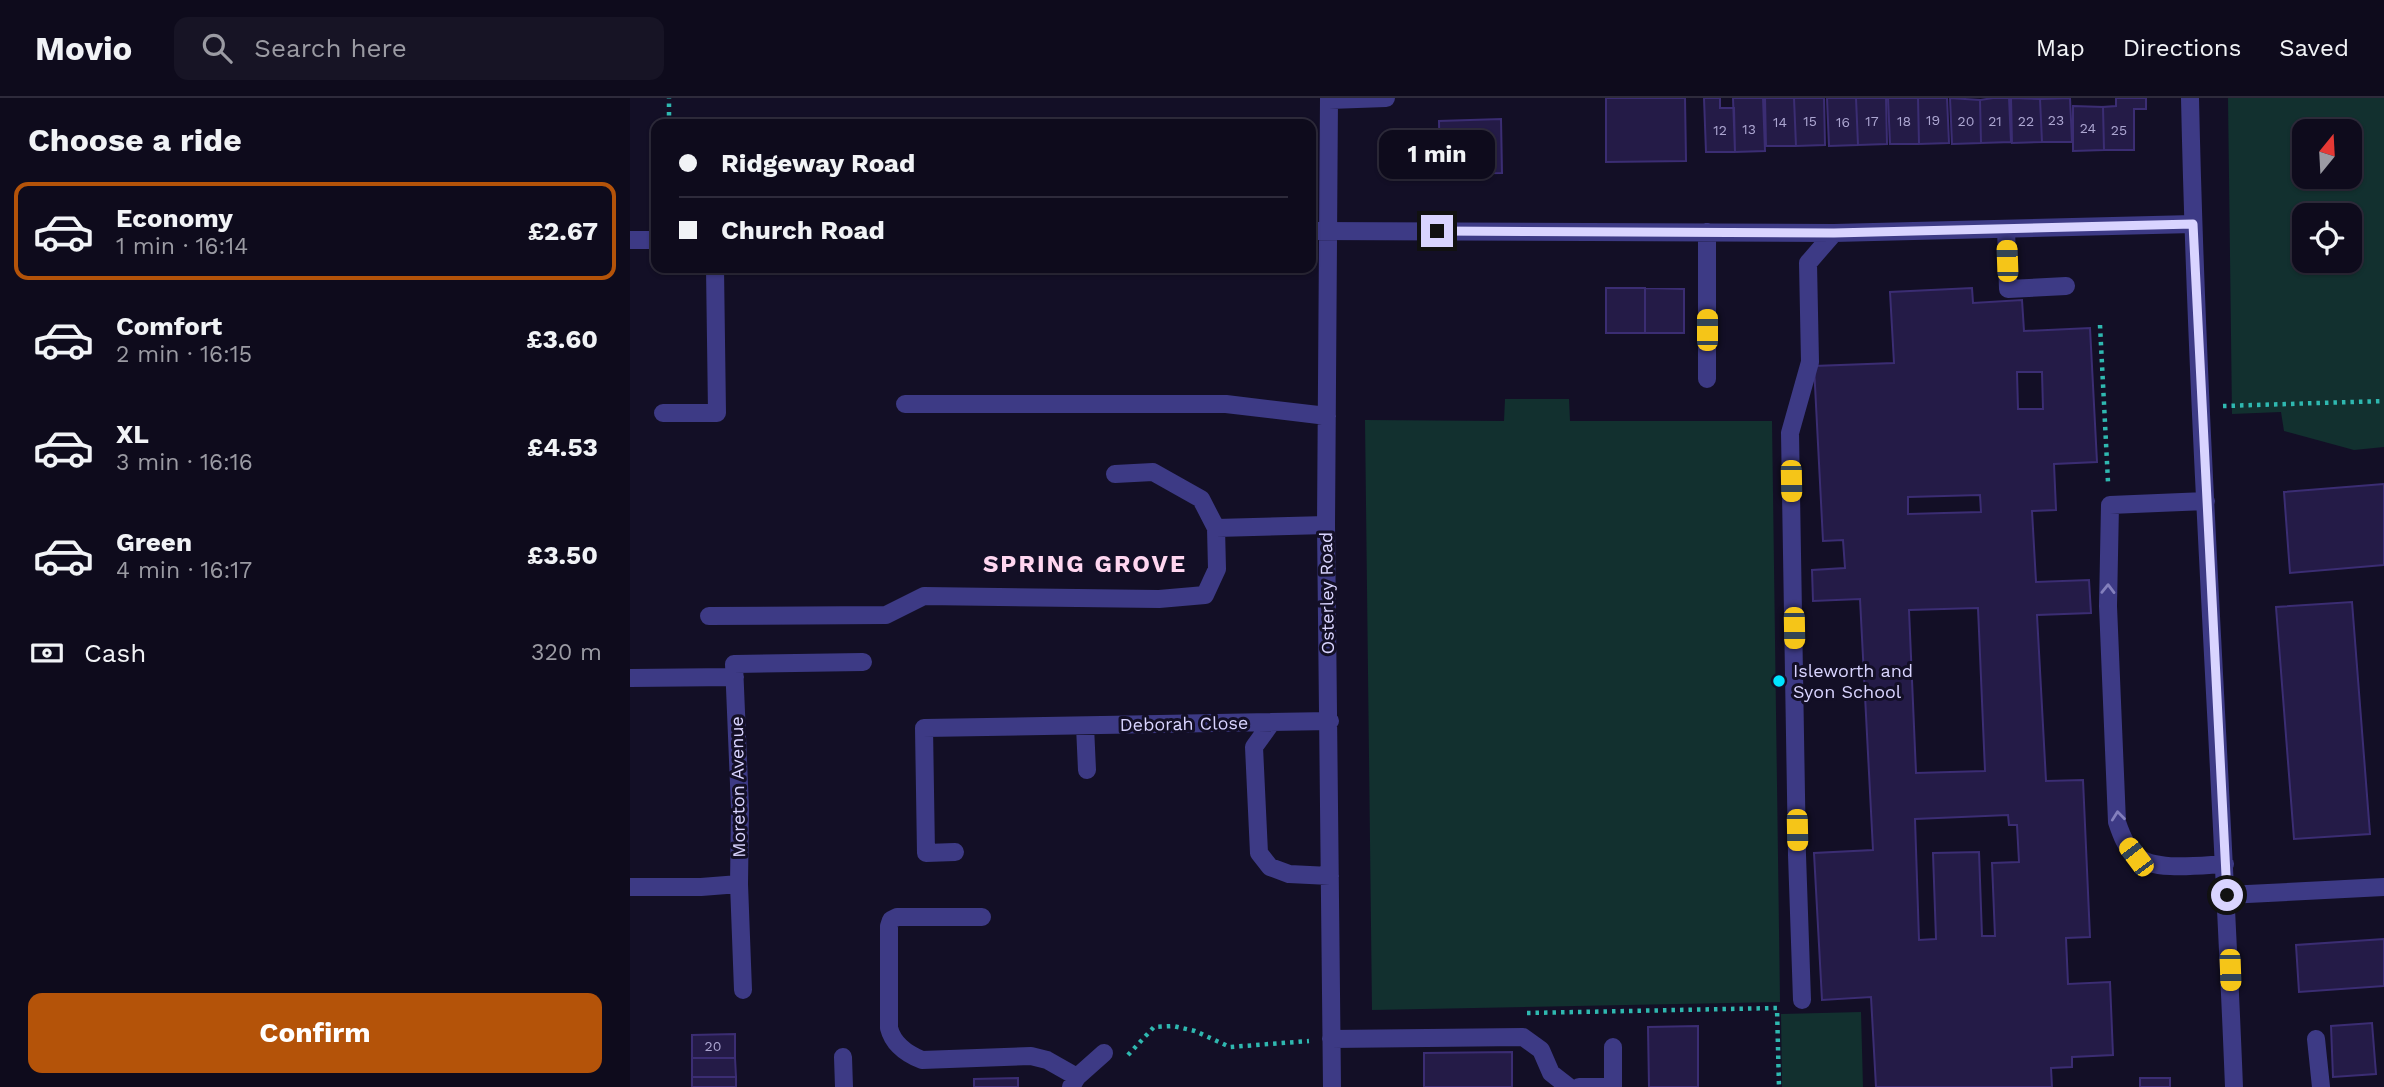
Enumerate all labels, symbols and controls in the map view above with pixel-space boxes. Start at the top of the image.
search box [174,17,664,80]
text: Movio [35,29,132,68]
icon: search [198,29,236,67]
text: Search here [254,33,407,63]
text: Map [2036,34,2085,62]
text: Directions [2123,34,2241,62]
text: Saved [2279,34,2349,62]
house number: 19 [1926,112,1940,128]
house number: 23 [2048,112,2064,128]
house number: 15 [1803,113,1817,129]
house number: 17 [1865,113,1879,129]
house number: 18 [1897,113,1911,129]
house number: 20 [1958,113,1974,129]
house number: 21 [1988,113,2002,129]
house number: 22 [2018,113,2034,129]
house number: 14 [1773,114,1787,130]
house number: 16 [1836,114,1850,130]
north arrow [2292,119,2362,189]
map controls [2292,119,2362,273]
house number: 24 [2080,120,2096,136]
text: Choose a ride [28,121,242,159]
house number: 13 [1742,121,1756,137]
house number: 12 [1713,122,1727,138]
house number: 25 [2111,122,2127,138]
callout: 1 min [1379,130,1495,178]
text: 1 min [1407,141,1467,168]
text: Ridgeway Road [721,148,915,178]
icon: car [32,200,95,263]
text: Economy [116,203,233,233]
button: locate [2292,203,2362,273]
text: Church Road [721,215,885,245]
route end [1421,215,1453,247]
text: £2.67 [528,216,598,246]
text: 1 min · 16:14 [116,233,248,260]
car [1996,240,2019,282]
icon: car [32,308,95,371]
car [1697,309,1718,351]
text: Comfort [116,311,222,341]
text: £3.60 [526,324,598,354]
text: 2 min · 16:15 [116,341,252,368]
icon: car [32,416,95,479]
text: XL [116,419,149,449]
text: £4.53 [527,432,598,462]
text: 3 min · 16:16 [116,449,253,476]
car [1781,460,1802,502]
icon: car [32,524,95,587]
text: Green [116,527,192,557]
street label: Osterley Road [1315,532,1338,654]
text: £3.50 [527,540,598,570]
district label: SPRING GROVE [983,550,1187,578]
text: 4 min · 16:17 [116,557,252,584]
one-way arrow [2101,583,2116,594]
car [1784,607,1805,649]
icon: cash [28,634,66,672]
text: Cash [84,638,146,668]
text: 320 m [531,639,602,666]
place label: Isleworth and Syon School [1793,660,1913,702]
marker: Isleworth and Syon School [1771,673,1787,689]
street label: Deborah Close [1120,712,1248,735]
street label: Moreton Avenue [726,716,749,858]
car [1787,809,1808,851]
one-way arrow [2111,810,2126,821]
car [2115,834,2158,880]
route start [2211,879,2243,911]
car [2219,949,2242,991]
button: Confirm [28,993,602,1073]
house number: 20 [705,1038,721,1054]

